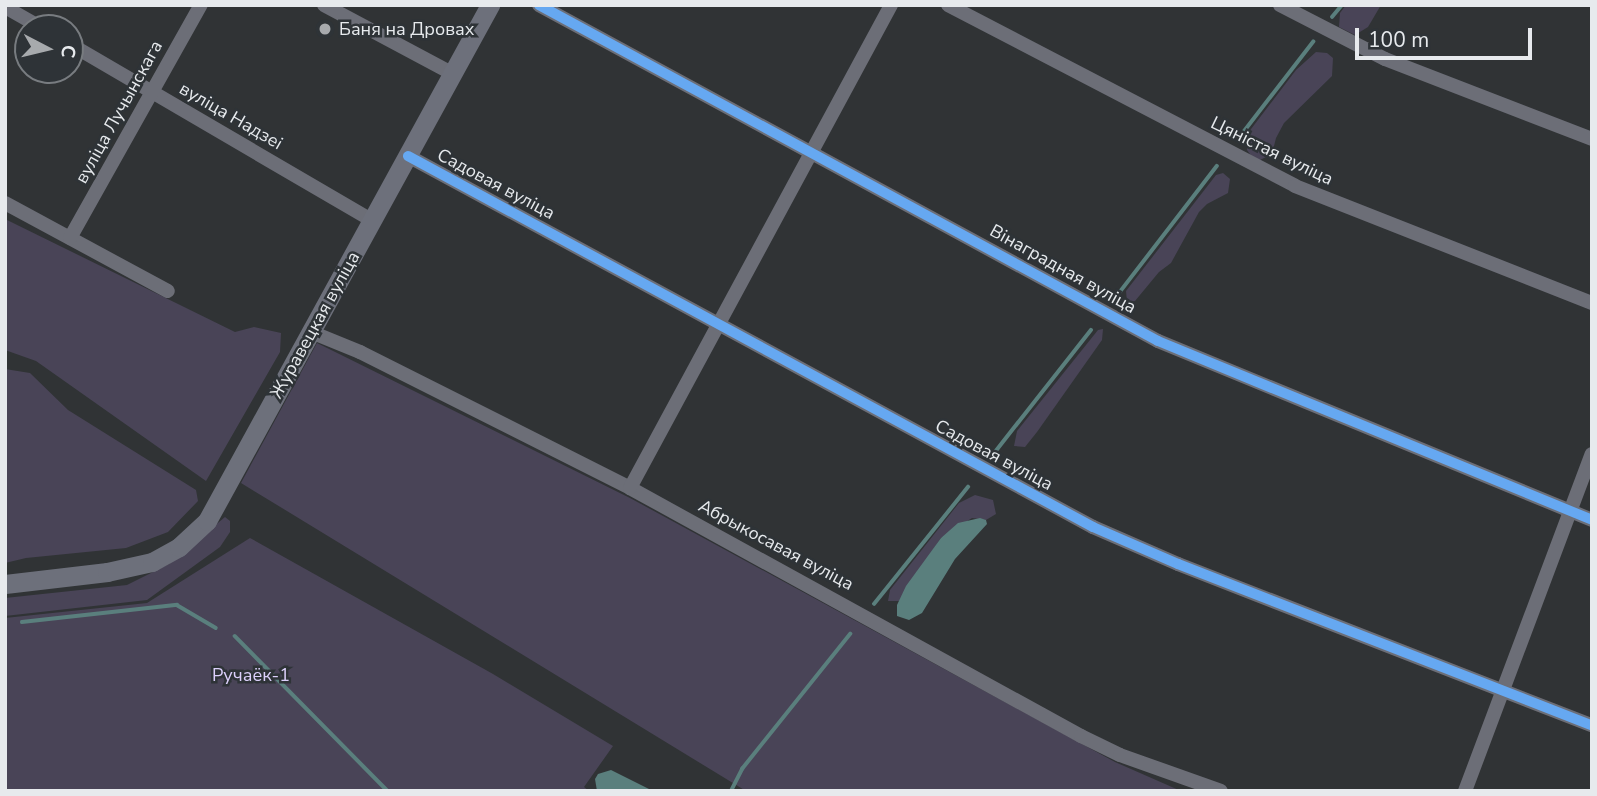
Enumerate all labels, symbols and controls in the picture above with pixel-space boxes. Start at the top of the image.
north arrow [14,14,84,84]
scale bar [1359,14,1536,58]
place label: Баня на Дровах [339,18,474,40]
marker: Баня на Дровах [317,21,333,37]
text: 100 m [1368,26,1429,54]
street label: вуліца Лучынскага [71,37,167,187]
text: С [54,43,82,59]
street label: вуліца Надзеі [176,78,286,154]
street label: Цяністая вуліца [1207,112,1337,190]
street label: Садовая вуліца [433,144,559,224]
street label: Вінаградная вуліца [986,220,1140,318]
street label: Журавецкая вуліца [266,248,364,402]
street label: Садовая вуліца [931,415,1057,495]
street label: Абрыкосавая вуліца [695,495,857,595]
park label: Ручаёк-1 [212,664,290,686]

